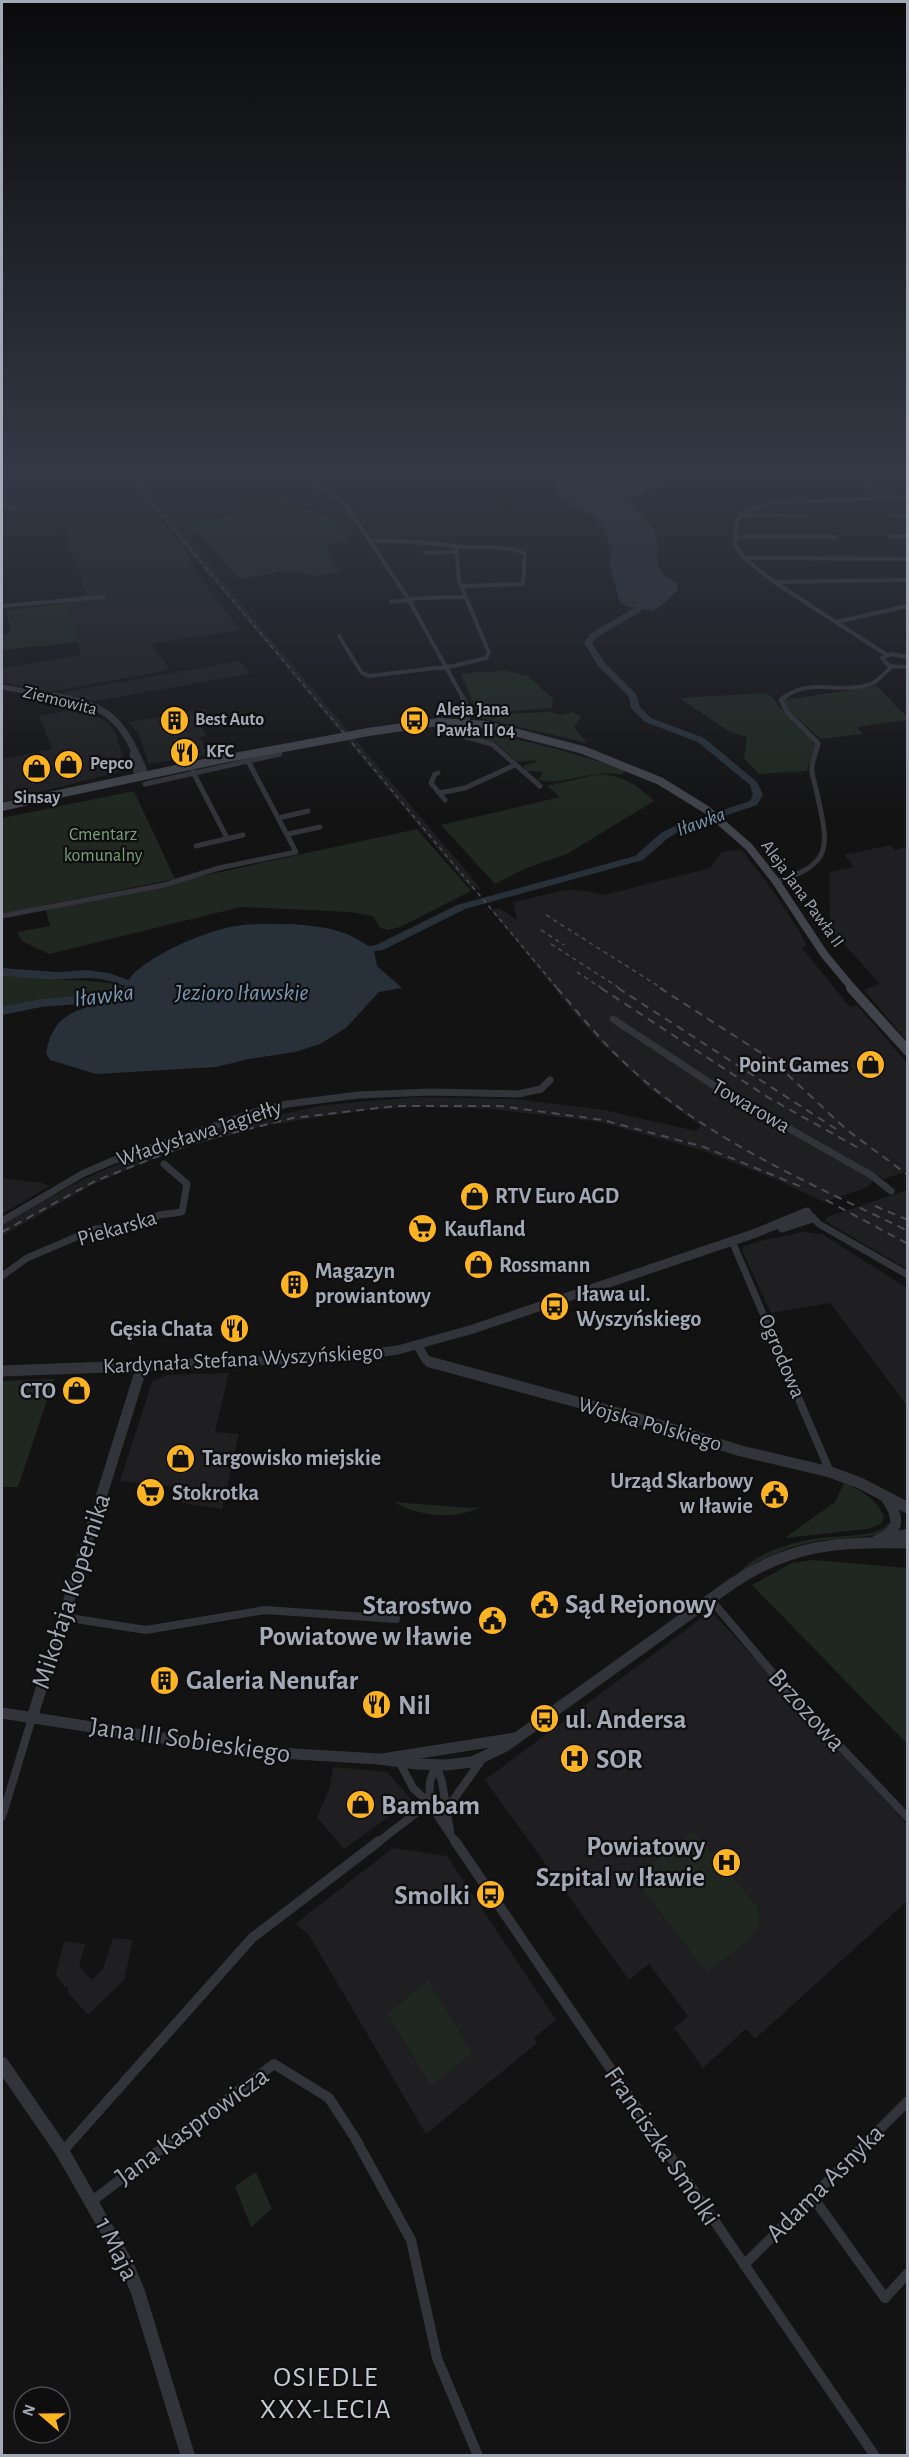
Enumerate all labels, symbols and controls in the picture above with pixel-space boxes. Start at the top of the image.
street label: Ziemowita [21,683,99,719]
place label: Aleja Jana Pawła II 04 [436,701,515,740]
building icon: Best Auto [158,704,190,736]
bus stop icon: Aleja Jana Pawła II 04 [399,704,431,736]
place label: Best Auto [195,711,264,729]
restaurant icon: KFC [169,736,201,768]
place label: KFC [206,743,235,761]
shop icon: Pepco [53,748,85,780]
shop icon: Sinsay [21,753,53,785]
place label: Pepco [90,755,133,773]
place label: Sinsay [14,789,61,807]
water label: Iławka [674,804,728,840]
park label: Cmentarz komunalny [64,826,143,865]
street label: Aleja Jana Pawła II [757,837,847,951]
water label: Iławka [73,980,135,1012]
water label: Jezioro Iławskie [174,981,309,1005]
shop icon: Point Games [854,1049,886,1081]
place label: Point Games [739,1054,849,1076]
street label: Towarowa [708,1075,794,1137]
street label: Władysława Jagiełły [114,1096,285,1170]
shop icon: RTV Euro AGD [458,1180,490,1212]
place label: RTV Euro AGD [495,1185,619,1207]
street label: Piekarska [75,1206,159,1250]
supermarket icon: Kaufland [407,1213,439,1245]
place label: Kaufland [444,1218,526,1240]
shop icon: Rossmann [462,1249,494,1281]
place label: Rossmann [499,1254,590,1276]
place label: Magazyn prowiantowy [315,1260,431,1308]
building icon: Magazyn prowiantowy [278,1268,310,1300]
place label: Iława ul. Wyszyńskiego [576,1283,702,1331]
bus stop icon: Iława ul. Wyszyńskiego [539,1291,571,1323]
street label: Ogrodowa [754,1311,810,1401]
restaurant icon: Gęsia Chata [218,1313,250,1345]
place label: Gęsia Chata [110,1318,213,1340]
street label: Kardynała Stefana Wyszyńskiego [102,1341,384,1377]
shop icon: CTO [61,1375,93,1407]
place label: CTO [20,1380,56,1402]
street label: Wojska Polskiego [576,1393,724,1455]
shop icon: Targowisko miejskie [165,1442,197,1474]
place label: Targowisko miejskie [202,1447,381,1470]
place label: Urząd Skarbowy w Iławie [610,1470,753,1517]
supermarket icon: Stokrotka [135,1477,167,1509]
public building icon: Urząd Skarbowy w Iławie [758,1478,790,1510]
place label: Stokrotka [172,1482,259,1504]
street label: Mikołaja Kopernika [27,1490,116,1692]
public building icon: Sąd Rejonowy [528,1588,560,1620]
place label: Sąd Rejonowy [565,1591,717,1619]
place label: Starostwo Powiatowe w Iławie [259,1592,472,1650]
public building icon: Starostwo Powiatowe w Iławie [477,1605,509,1637]
building icon: Galeria Nenufar [149,1664,181,1696]
street label: Brzozowa [763,1664,851,1756]
place label: Galeria Nenufar [186,1667,359,1694]
restaurant icon: Nil [361,1689,393,1721]
place label: Nil [398,1692,431,1719]
bus stop icon: ul. Andersa [528,1703,560,1735]
place label: ul. Andersa [565,1706,686,1733]
street label: Jana III Sobieskiego [88,1713,292,1767]
hospital icon: SOR [559,1743,591,1775]
place label: SOR [596,1746,643,1773]
shop icon: Bambam [344,1789,376,1821]
place label: Bambam [381,1792,480,1819]
place label: Powiatowy Szpital w Iławie [536,1833,706,1891]
hospital icon: Powiatowy Szpital w Iławie [710,1846,742,1878]
bus stop icon: Smolki [475,1879,507,1911]
place label: Smolki [394,1882,470,1909]
street label: Jana Kasprowicza [111,2062,273,2190]
street label: Franciszka Smolki [599,2062,725,2230]
street label: Adama Asnyka [761,2119,890,2248]
street label: 1 Maja [89,2213,144,2285]
district label: OSIEDLE XXX-LECIA [260,2364,392,2424]
north arrow [12,2385,72,2445]
text: N [19,2402,38,2418]

